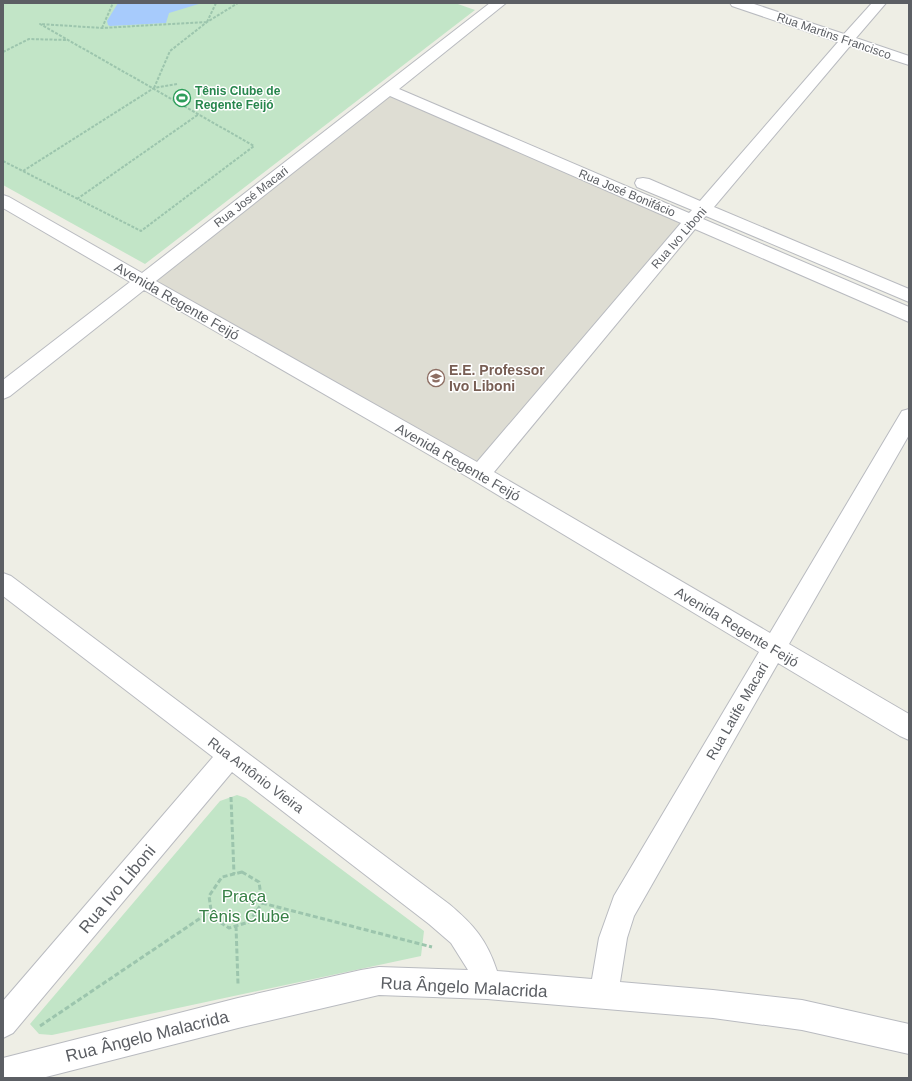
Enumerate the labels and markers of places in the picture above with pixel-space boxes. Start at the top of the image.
place label: Tênis Clube de Regente Feijó [195,84,281,112]
sports icon: Tênis Clube de Regente Feijó [172,88,192,108]
place label: E.E. Professor Ivo Liboni [449,362,545,394]
school or university icon: E.E. Professor Ivo Liboni [426,368,446,388]

